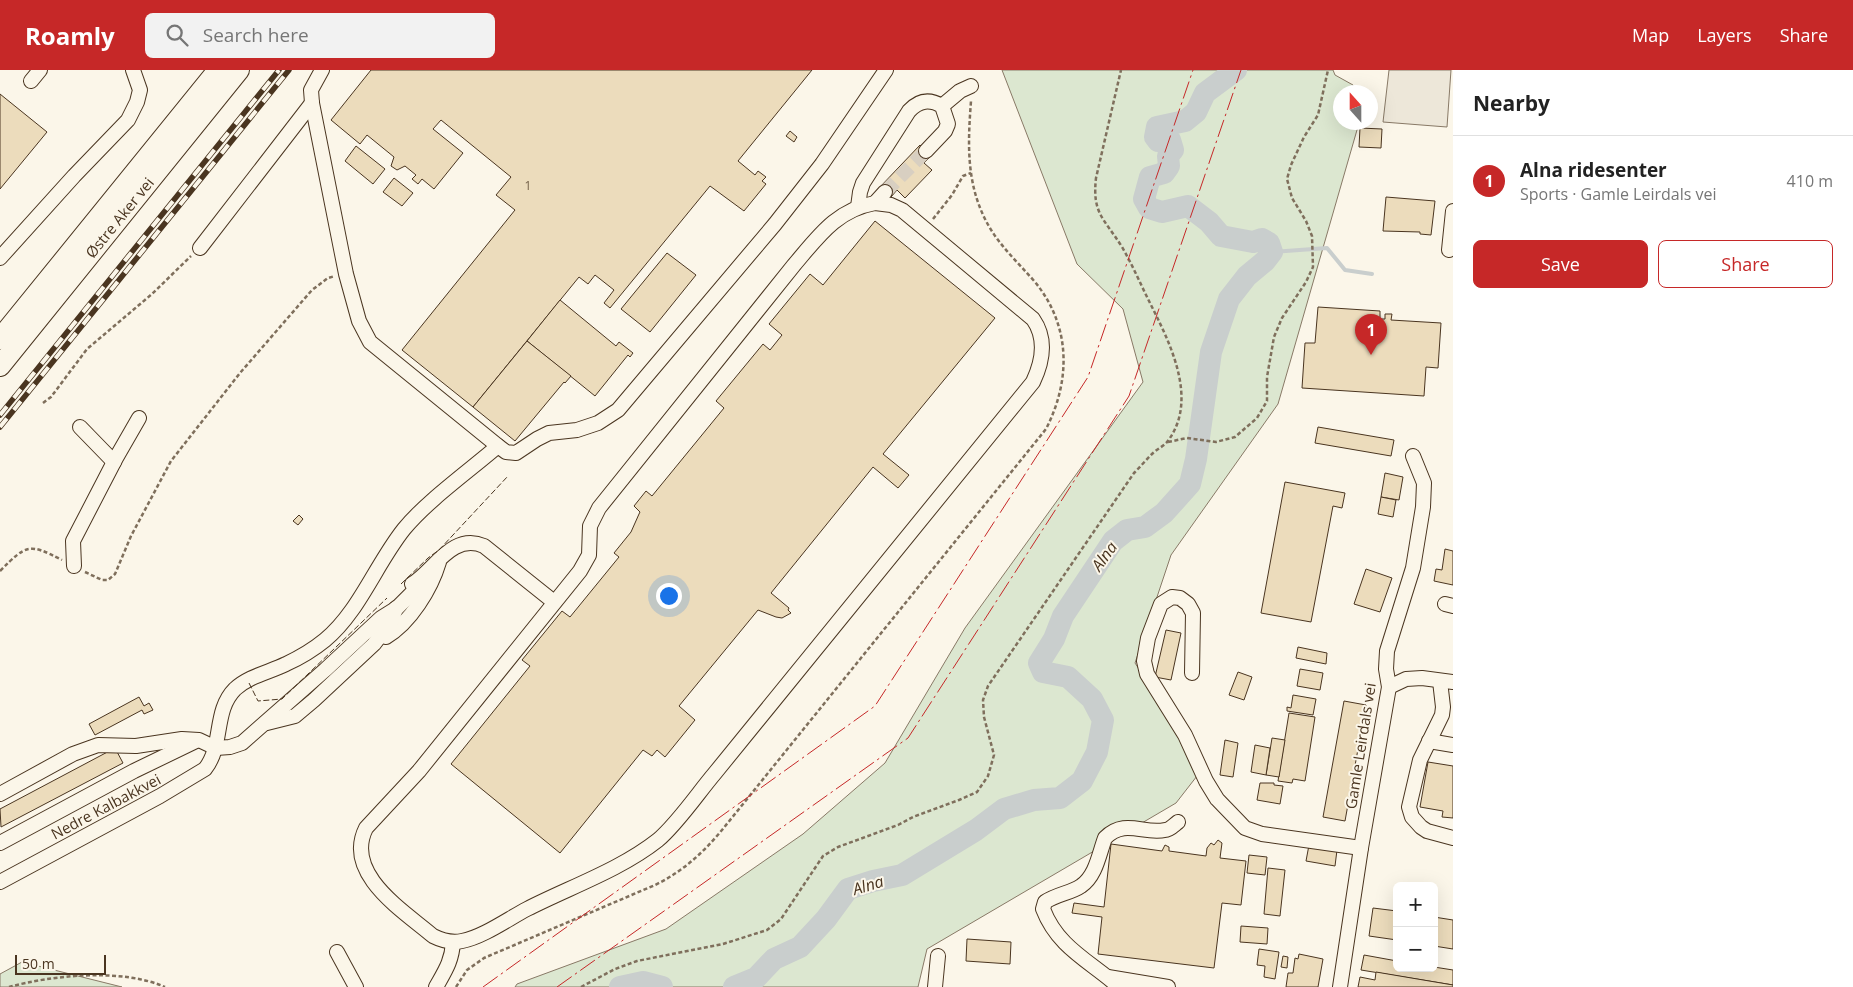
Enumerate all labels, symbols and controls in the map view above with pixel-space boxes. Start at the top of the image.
search box [145,13,495,58]
text: Roamly [25,19,115,52]
icon: search [163,21,191,49]
text: Search here [203,22,309,48]
text: Map [1632,23,1669,47]
text: Layers [1697,23,1752,47]
text: Share [1780,23,1828,47]
north arrow [1333,85,1378,130]
text: Nearby [1473,89,1550,117]
text: Alna ridesenter [1520,157,1667,183]
text: 1 [1484,170,1494,192]
text: 410 m [1787,170,1833,192]
street label: Østre Aker vei [81,173,158,262]
house number: 1 [525,177,531,194]
text: Sports · Gamle Leirdals vei [1520,183,1717,205]
button: Save [1473,240,1648,288]
button: Share [1658,240,1833,288]
pin: 1 [1355,314,1387,355]
water label: Alna [1085,537,1122,576]
your location [656,583,682,609]
street label: Gamle Leirdals vei [1340,681,1380,810]
street label: Nedre Kalbakkvei [47,769,164,843]
water label: Alna [849,870,886,900]
map controls [1393,882,1438,972]
button: + [1393,882,1438,927]
button: − [1393,927,1438,972]
scale bar [15,952,106,975]
text: 50 m [22,954,55,973]

